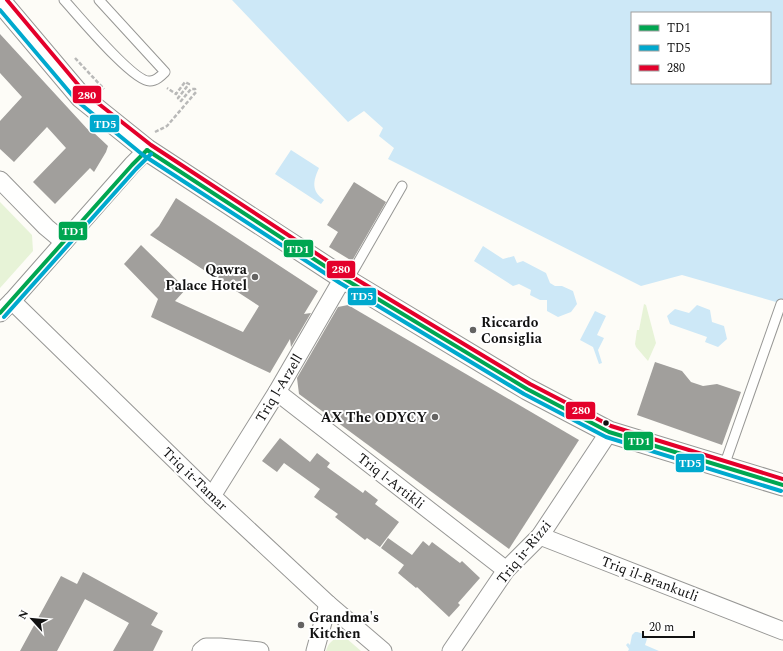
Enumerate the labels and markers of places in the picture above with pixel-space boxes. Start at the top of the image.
place label: Qawra Palace Hotel [165,259,248,296]
marker: Qawra Palace Hotel [250,272,260,282]
place label: Riccardo Consiglia [481,312,543,349]
marker: Riccardo Consiglia [468,325,478,335]
place label: AX The ODYCY [321,407,427,428]
marker: AX The ODYCY [430,412,440,422]
unlabelled marker [601,418,611,428]
place label: Grandma's Kitchen [309,607,379,644]
marker: Grandma's Kitchen [296,620,306,630]

